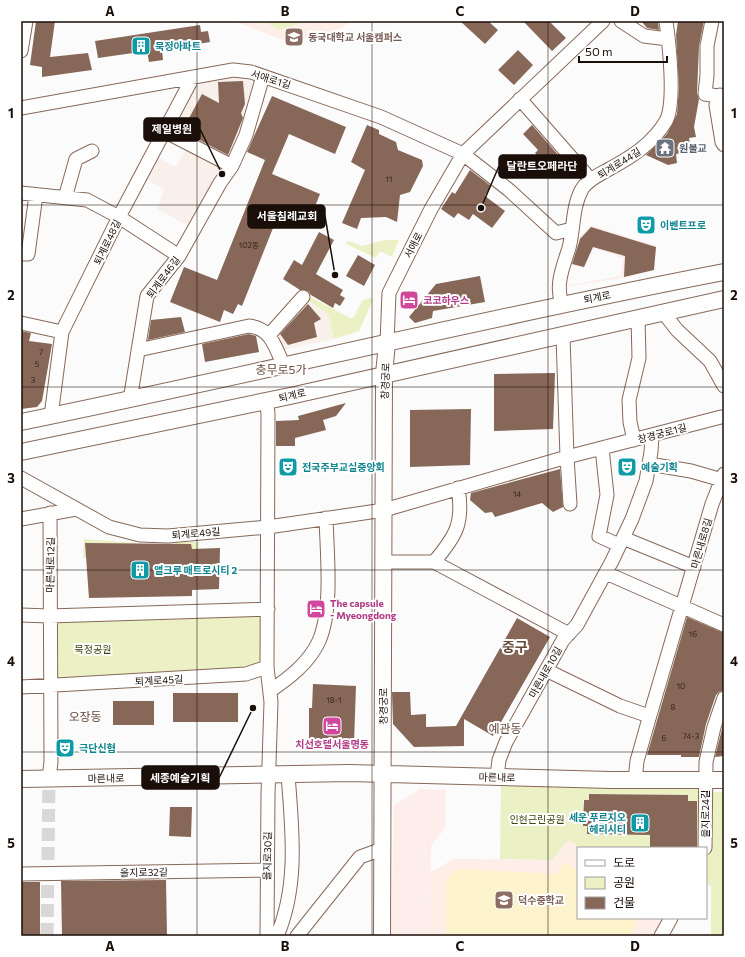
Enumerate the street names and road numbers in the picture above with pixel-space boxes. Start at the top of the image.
street label: 서애로1길 [250,67,292,91]
street label: 퇴계로44길 [595,145,643,181]
street label: 퇴계로48길 [91,217,123,267]
street label: 서애로 [401,230,425,260]
street label: 퇴계로46길 [144,254,182,300]
street label: 퇴계로 [582,288,612,306]
street label: 창경궁로 [378,362,392,400]
street label: 퇴계로 [277,386,307,404]
street label: 창경궁로1길 [636,421,688,445]
street label: 마른내로8길 [688,516,714,570]
street label: 퇴계로49길 [171,525,221,541]
street label: 마른내로12길 [44,537,56,593]
street label: 마른내로10길 [526,644,564,700]
street label: 퇴계로45길 [134,673,184,687]
street label: 창경궁로 [377,688,389,724]
street label: 마른내로 [478,771,516,783]
street label: 마른내로 [87,772,125,784]
street label: 을지로24길 [699,790,711,838]
street label: 을지로30길 [261,831,273,881]
street label: 을지로32길 [120,866,168,878]

